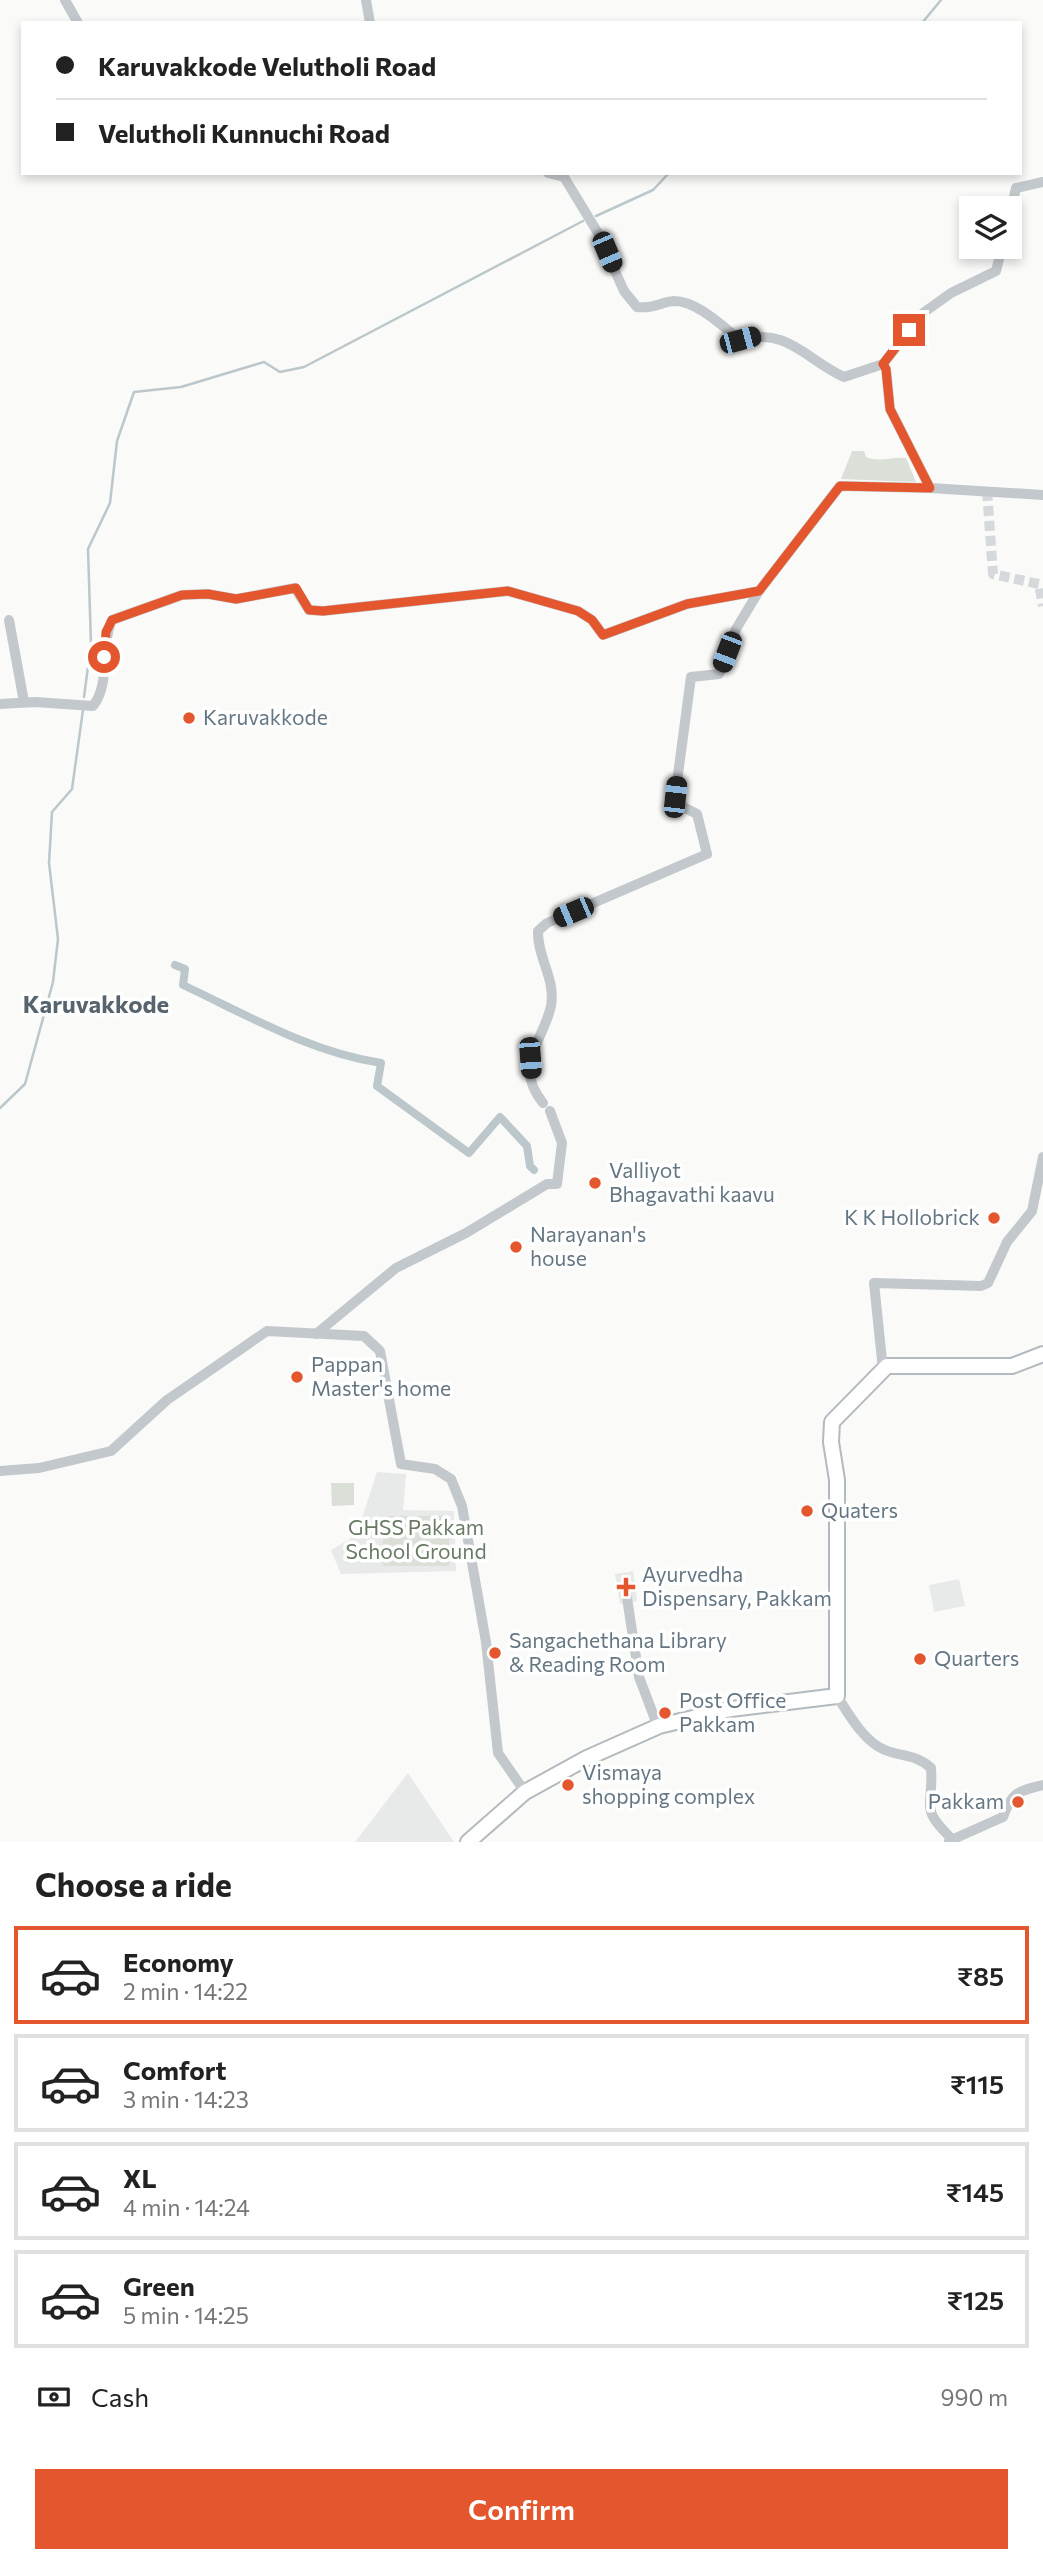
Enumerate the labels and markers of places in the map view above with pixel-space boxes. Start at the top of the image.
place label: Karuvakkode [203,704,328,729]
marker: Karuvakkode [181,710,197,726]
place label: Valliyot Bhagavathi kaavu [609,1157,775,1206]
marker: Valliyot Bhagavathi kaavu [587,1175,603,1191]
place label: K K Hollobrick [844,1204,980,1229]
marker: K K Hollobrick [986,1210,1002,1226]
place label: Narayanan's house [530,1221,646,1270]
marker: Narayanan's house [508,1239,524,1255]
place label: Pappan Master's home [311,1351,451,1400]
marker: Pappan Master's home [289,1369,305,1385]
place label: Quaters [821,1497,898,1522]
marker: Quaters [799,1503,815,1519]
place label: Ayurvedha Dispensary, Pakkam [642,1561,832,1610]
marker: Ayurvedha Dispensary, Pakkam [616,1577,636,1597]
place label: Sangachethana Library & Reading Room [509,1627,727,1676]
marker: Sangachethana Library & Reading Room [487,1645,503,1661]
place label: Quarters [934,1645,1019,1670]
marker: Quarters [912,1651,928,1667]
place label: Post Office Pakkam [679,1687,786,1736]
marker: Post Office Pakkam [657,1705,673,1721]
place label: Vismaya shopping complex [582,1759,755,1808]
marker: Vismaya shopping complex [560,1777,576,1793]
place label: Pakkam [928,1788,1004,1813]
marker: Pakkam [1010,1794,1026,1810]

